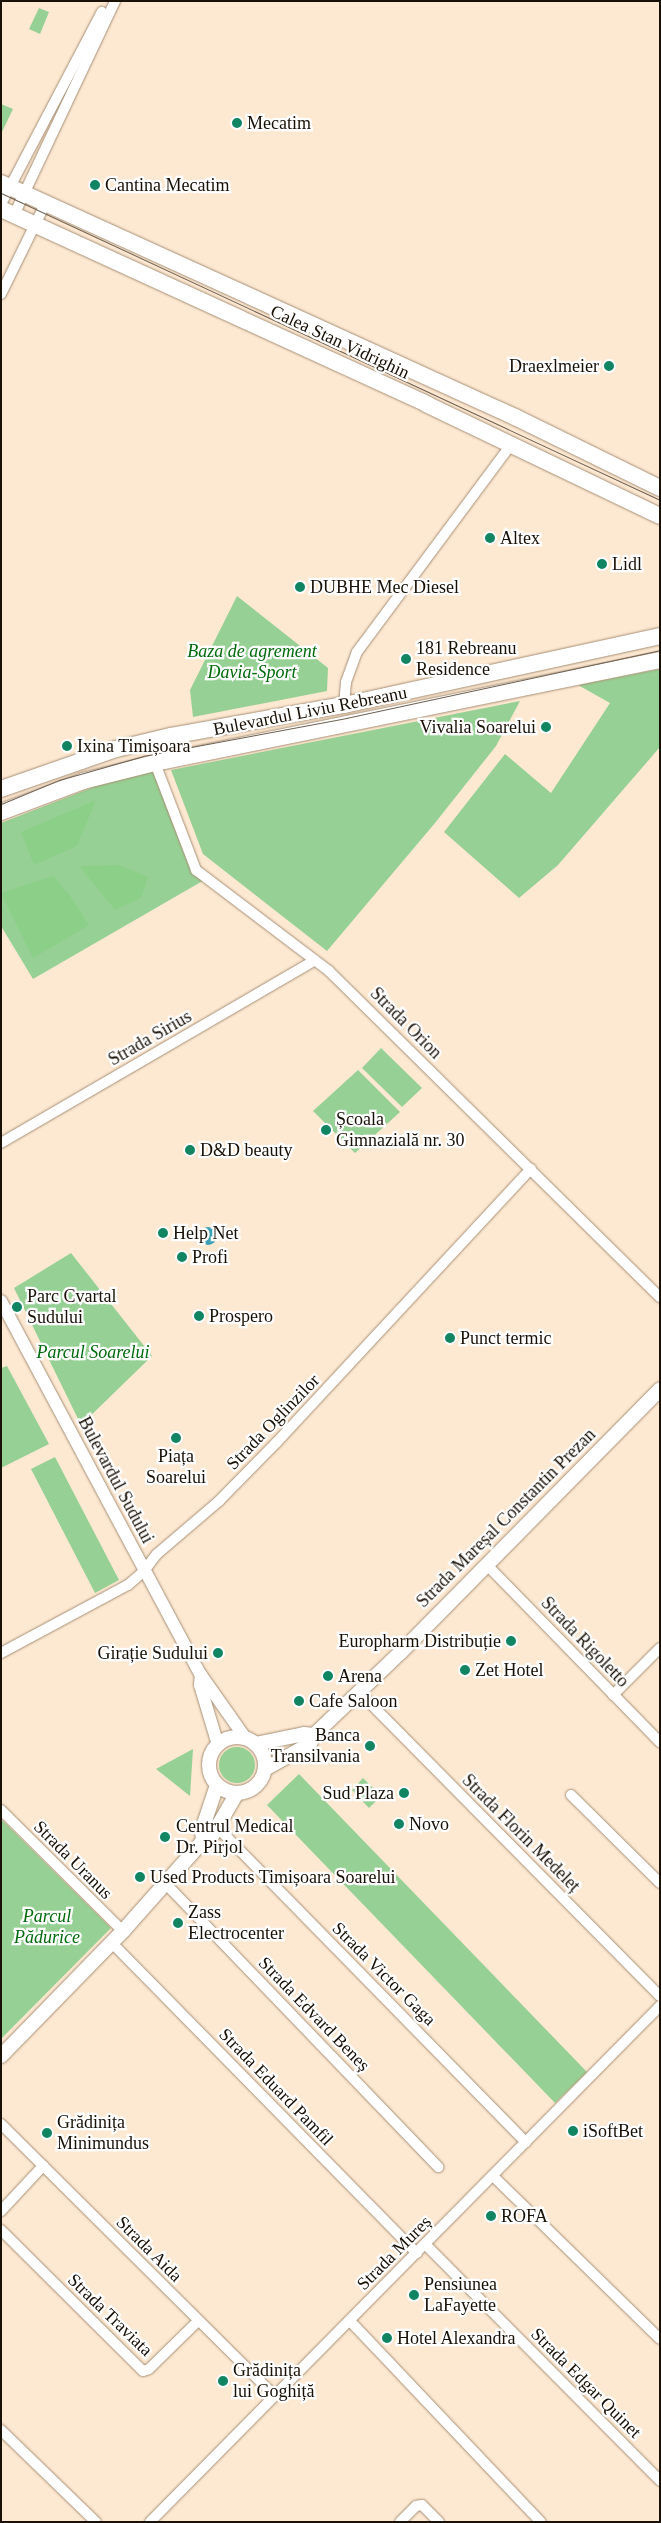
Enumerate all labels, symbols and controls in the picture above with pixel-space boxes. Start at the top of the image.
place label: Mecatim [247,112,311,134]
marker: Mecatim [231,117,243,129]
place label: Cantina Mecatim [105,174,229,196]
marker: Cantina Mecatim [89,179,101,191]
street label: Calea Stan Vidrighin [267,300,413,384]
place label: Draexlmeier [509,355,599,377]
marker: Draexlmeier [603,360,615,372]
place label: Altex [500,527,540,549]
marker: Altex [484,532,496,544]
place label: Lidl [612,553,642,575]
marker: Lidl [596,558,608,570]
place label: DUBHE Mec Diesel [310,576,459,598]
marker: DUBHE Mec Diesel [294,581,306,593]
place label: 181 Rebreanu Residence [416,638,516,681]
park label: Baza de agrement Davia-Sport [187,641,317,684]
marker: 181 Rebreanu Residence [400,653,412,665]
street label: Bulevardul Liviu Rebreanu [211,682,409,740]
place label: Vivalia Soarelui [420,716,536,738]
marker: Vivalia Soarelui [540,721,552,733]
place label: Ixina Timișoara [77,735,191,757]
marker: Ixina Timișoara [61,740,73,752]
street label: Strada Orion [366,983,446,1063]
street label: Strada Sirius [105,1006,195,1070]
place label: Școala Gimnazială nr. 30 [336,1109,464,1152]
marker: Școala Gimnazială nr. 30 [320,1124,332,1136]
place label: D&D beauty [200,1139,292,1161]
marker: D&D beauty [184,1144,196,1156]
place label: Help Net [173,1222,238,1244]
marker: Help Net [157,1227,169,1239]
place label: Profi [192,1246,228,1268]
marker: Profi [176,1251,188,1263]
place label: Parc Cvartal Sudului [27,1286,116,1328]
marker: Parc Cvartal Sudului [11,1301,23,1313]
place label: Prospero [209,1305,273,1327]
marker: Prospero [193,1310,205,1322]
place label: Punct termic [460,1327,551,1349]
marker: Punct termic [444,1332,456,1344]
park label: Parcul Soarelui [36,1341,150,1363]
street label: Strada Oglinzilor [222,1370,324,1474]
street label: Bulevardul Sudului [73,1413,159,1547]
street label: Strada Mareșal Constantin Prezan [412,1424,600,1612]
marker: Piața Soarelui [170,1432,182,1444]
place label: Piața Soarelui [146,1446,206,1488]
street label: Strada Rigoletto [536,1592,634,1692]
place label: Europharm Distribuție [339,1630,501,1652]
marker: Europharm Distribuție [505,1635,517,1647]
place label: Girație Sudului [98,1642,208,1664]
marker: Girație Sudului [212,1647,224,1659]
place label: Zet Hotel [475,1659,543,1681]
marker: Zet Hotel [459,1664,471,1676]
place label: Arena [338,1665,382,1687]
marker: Arena [322,1670,334,1682]
place label: Cafe Saloon [309,1690,397,1712]
marker: Cafe Saloon [293,1695,305,1707]
place label: Banca Transilvania [271,1725,360,1768]
marker: Banca Transilvania [364,1740,376,1752]
street label: Strada Florin Medeleț [458,1770,584,1896]
place label: Sud Plaza [323,1782,394,1804]
marker: Sud Plaza [398,1787,410,1799]
place label: Novo [409,1813,449,1835]
street label: Strada Uranus [29,1816,117,1904]
place label: Centrul Medical Dr. Pirjol [176,1816,293,1858]
marker: Novo [393,1818,405,1830]
marker: Centrul Medical Dr. Pirjol [158,1830,172,1844]
place label: Used Products Timișoara Soarelui [150,1866,396,1888]
marker: Used Products Timișoara Soarelui [134,1871,146,1883]
place label: Zass Electrocenter [188,1902,284,1945]
park label: Parcul Pădurice [14,1906,80,1948]
marker: Zass Electrocenter [172,1917,184,1929]
street label: Strada Victor Gaga [328,1918,440,2030]
street label: Strada Edvard Beneș [254,1952,374,2076]
street label: Strada Eduard Pamfil [214,2024,338,2150]
place label: Grădinița Minimundus [57,2112,149,2154]
place label: iSoftBet [583,2120,643,2142]
marker: iSoftBet [567,2125,579,2137]
marker: Grădinița Minimundus [41,2127,53,2139]
place label: ROFA [501,2205,548,2227]
marker: ROFA [485,2210,497,2222]
street label: Strada Aida [111,2211,187,2287]
street label: Strada Mureș [352,2211,436,2295]
street label: Strada Traviata [63,2269,157,2361]
place label: Pensiunea LaFayette [424,2274,497,2316]
marker: Pensiunea LaFayette [408,2289,420,2301]
street label: Strada Edgar Quinet [526,2323,646,2443]
place label: Hotel Alexandra [397,2327,516,2349]
marker: Hotel Alexandra [381,2332,393,2344]
place label: Grădinița lui Goghiță [233,2360,314,2402]
marker: Grădinița lui Goghiță [217,2375,229,2387]

